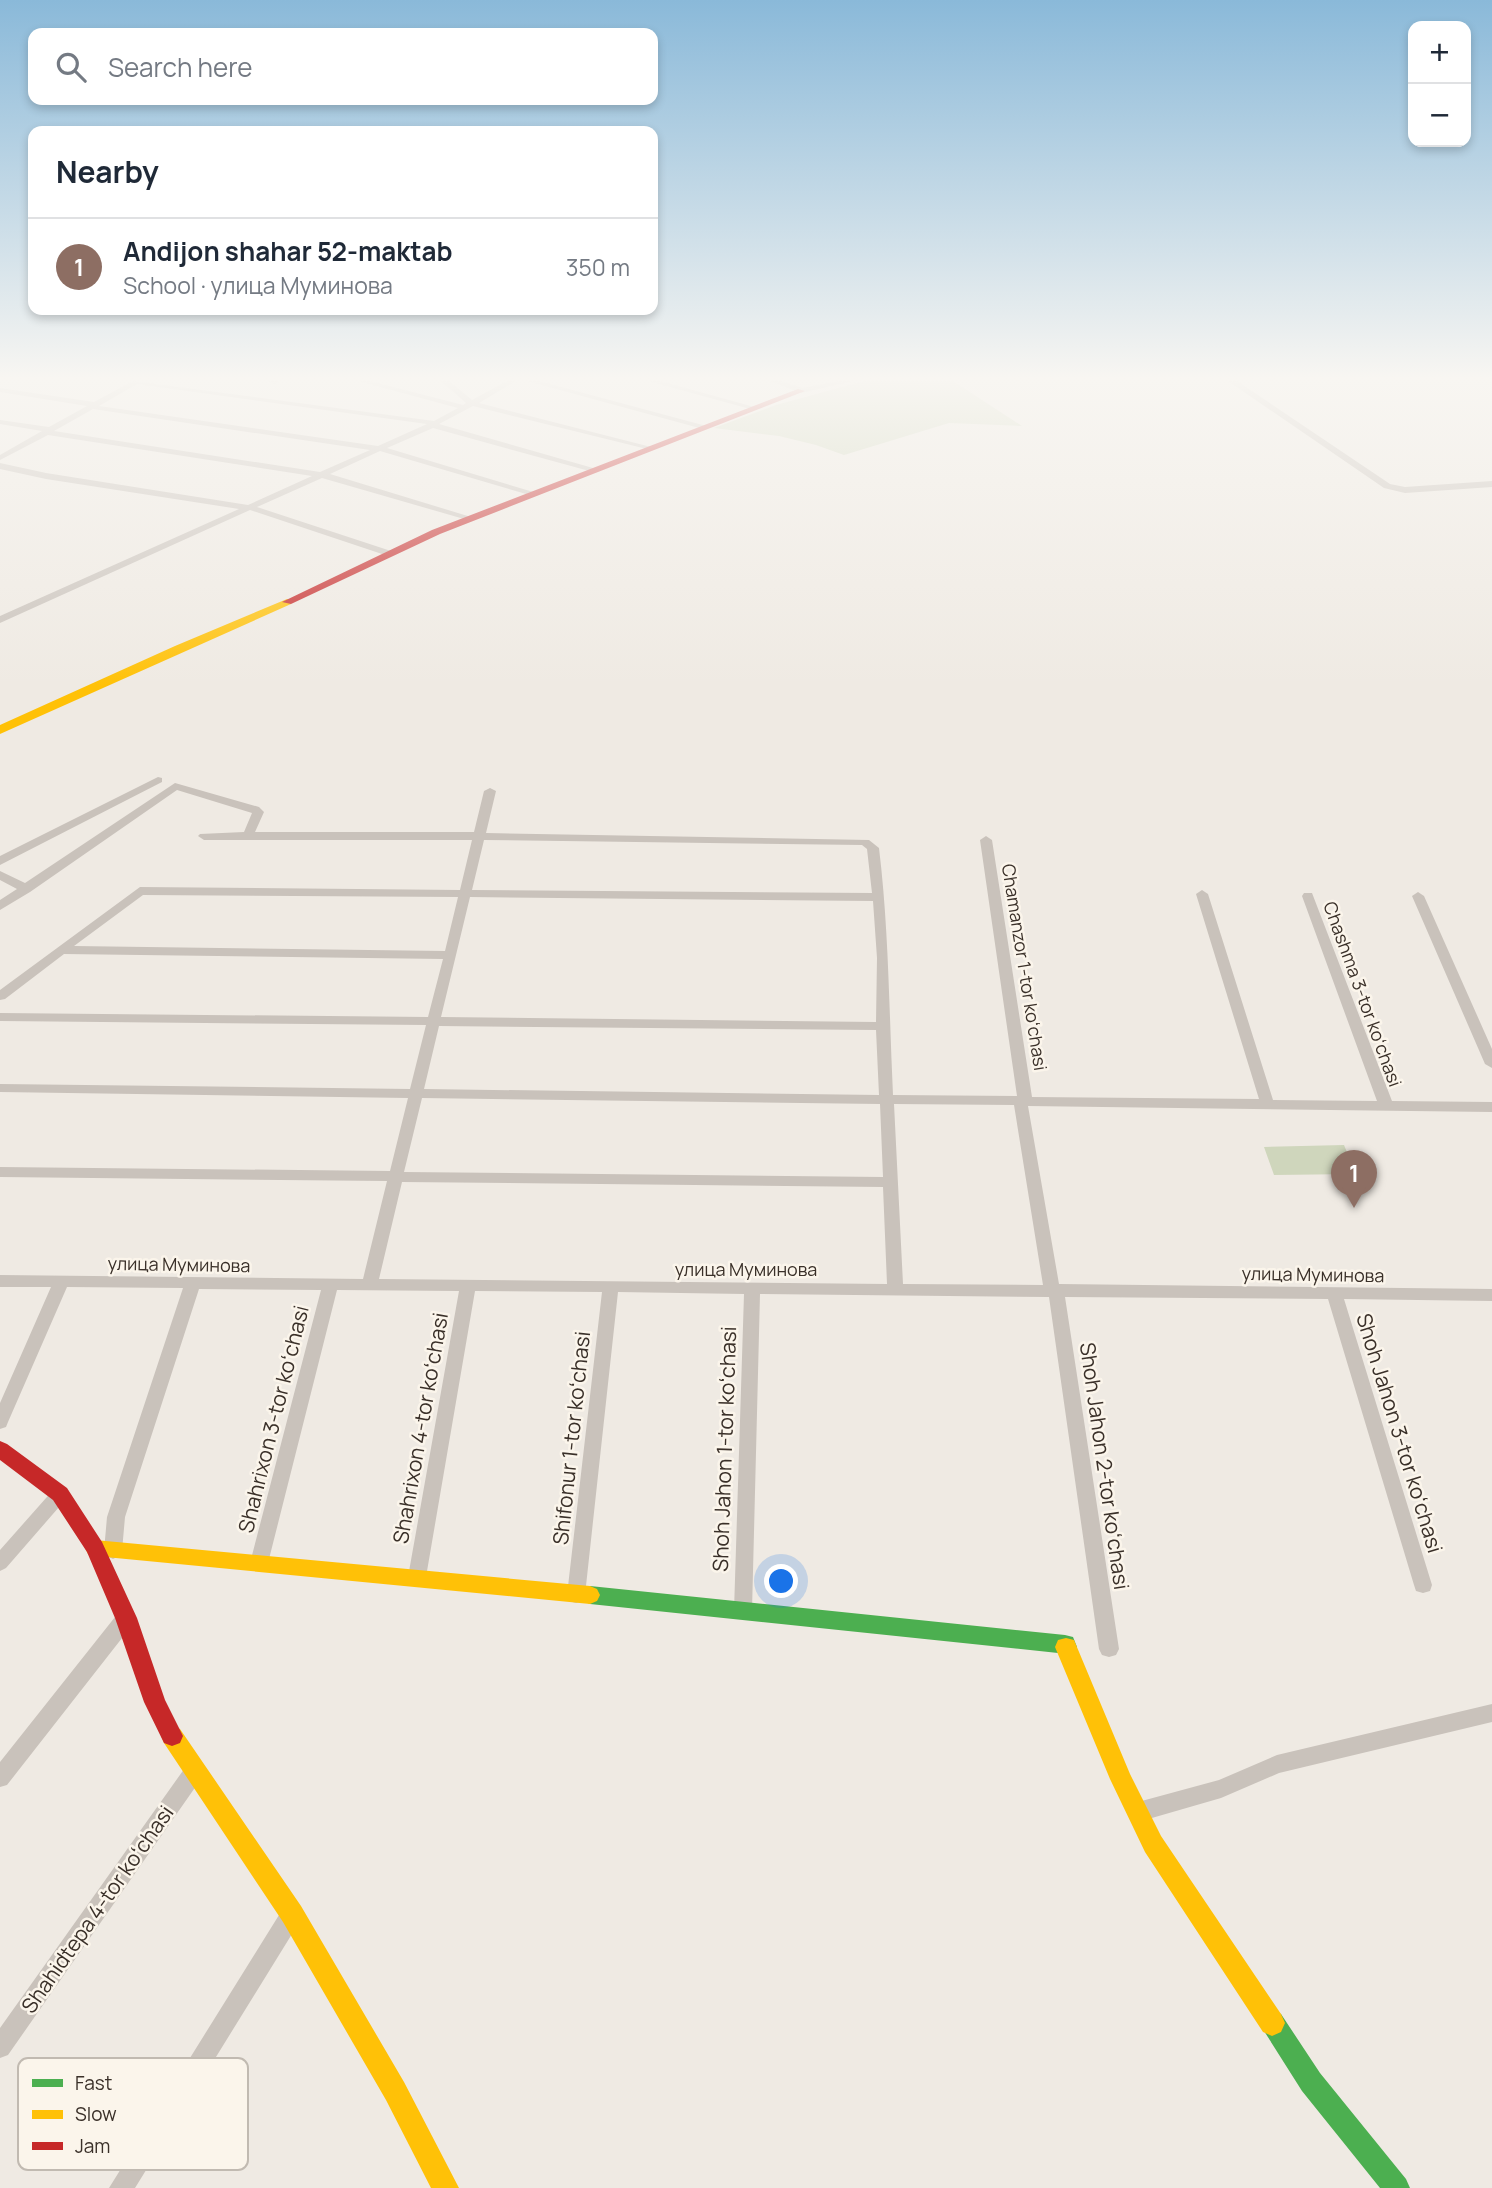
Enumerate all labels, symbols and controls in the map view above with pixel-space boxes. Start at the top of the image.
map controls [1408,21,1471,147]
button: + [1408,21,1471,84]
search box [28,28,658,105]
icon: search [52,48,90,86]
text: Search here [108,49,253,85]
button: − [1408,84,1471,147]
text: Nearby [56,151,159,192]
text: Andijon shahar 52-maktab [123,233,453,269]
text: 1 [74,251,84,283]
text: 350 m [566,251,630,283]
text: School · улица Муминова [123,269,393,301]
street label: Chamanzor 1-tor koʻchasi [997,862,1053,1072]
street label: Chashma 3-tor koʻchasi [1318,898,1408,1090]
pin: 1 [1331,1150,1377,1208]
street label: улица Муминова [107,1251,251,1277]
street label: улица Муминова [675,1257,817,1281]
street label: улица Муминова [1241,1261,1385,1287]
street label: Shahrixon 3-tor koʻchasi [231,1302,315,1536]
street label: Shahrixon 4-tor koʻchasi [386,1310,454,1546]
street label: Shoh Jahon 3-tor koʻchasi [1350,1310,1450,1556]
street label: Shoh Jahon 1-tor koʻchasi [706,1326,742,1572]
street label: Shifonur 1-tor koʻchasi [546,1330,596,1546]
street label: Shoh Jahon 2-tor koʻchasi [1074,1341,1136,1591]
your location [764,1564,798,1598]
street label: Shahidtepa 4-tor koʻchasi [15,1800,179,2018]
legend [18,2058,248,2170]
text: Fast [75,2070,112,2096]
text: Slow [75,2101,117,2127]
text: Jam [75,2133,110,2159]

